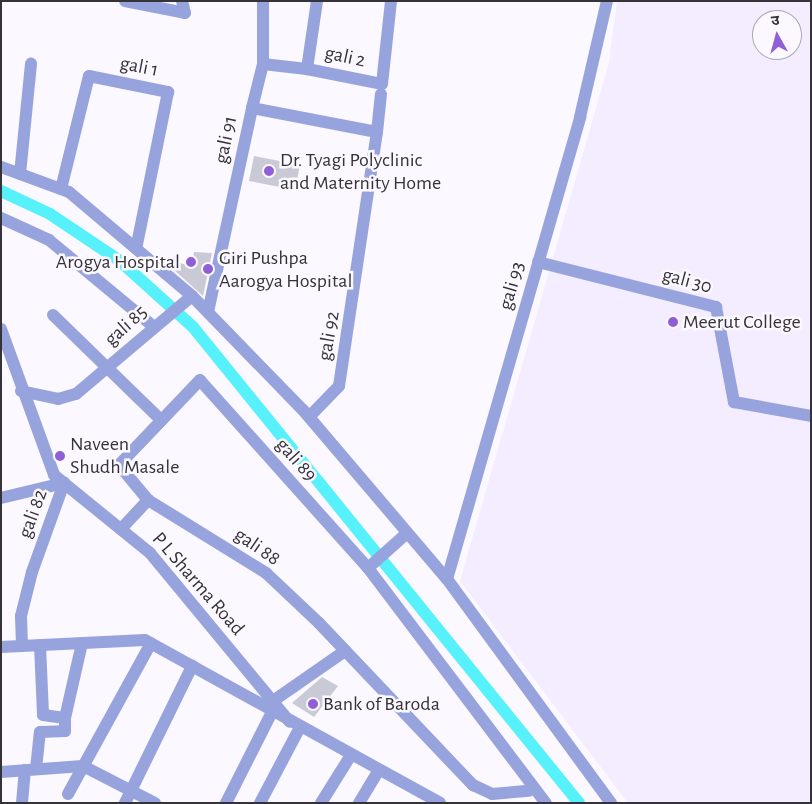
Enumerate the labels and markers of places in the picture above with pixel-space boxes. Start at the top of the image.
place label: Dr. Tyagi Polyclinic and Maternity Home [280,148,441,195]
marker: Dr. Tyagi Polyclinic and Maternity Home [262,164,276,178]
place label: Giri Pushpa Aarogya Hospital [219,246,352,293]
place label: Arogya Hospital [56,250,180,274]
marker: Arogya Hospital [184,255,198,269]
marker: Giri Pushpa Aarogya Hospital [201,262,215,276]
place label: Meerut College [683,310,801,334]
marker: Meerut College [667,316,679,328]
place label: Naveen Shudh Masale [70,432,179,479]
marker: Naveen Shudh Masale [54,450,66,462]
place label: Bank of Baroda [323,692,440,716]
marker: Bank of Baroda [307,698,319,710]

